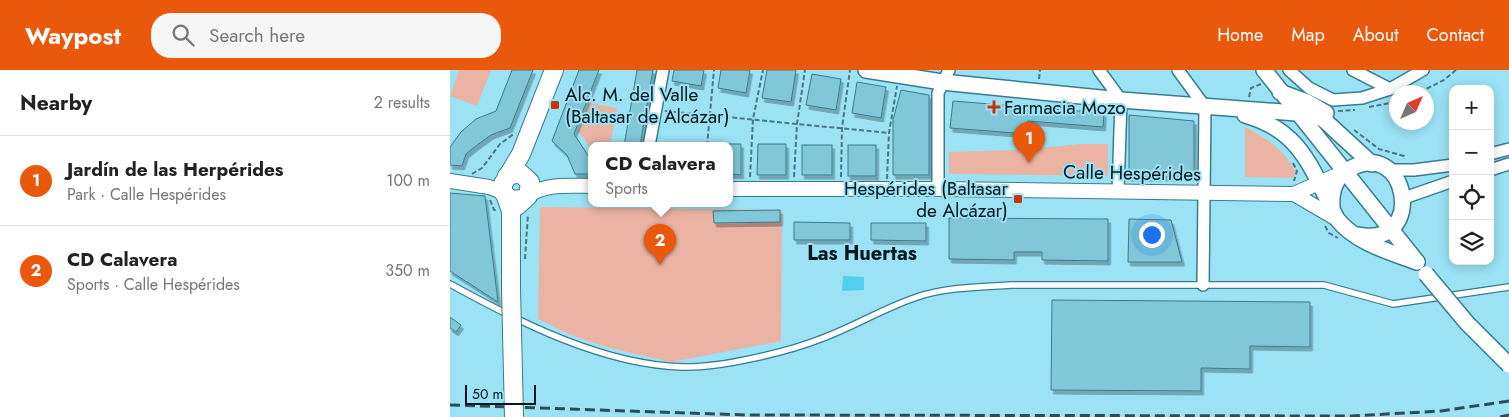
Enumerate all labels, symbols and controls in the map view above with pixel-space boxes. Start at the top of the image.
search box [151,13,501,58]
text: Waypost [25,18,121,53]
icon: search [169,21,197,49]
text: Search here [209,22,305,49]
text: Home [1217,22,1263,48]
text: Map [1291,22,1325,48]
text: About [1353,22,1398,48]
text: Contact [1426,22,1484,48]
place label: Alc. M. del Valle (Baltasar de Alcázar) [565,81,730,130]
north arrow [1389,85,1434,130]
map controls [1449,85,1494,265]
button: + [1449,85,1494,130]
text: Nearby [20,88,92,118]
text: 2 results [374,91,430,114]
place label: Farmacia Mozo [1004,94,1126,121]
marker: Alc. M. del Valle (Baltasar de Alcázar) [549,99,561,111]
marker: Farmacia Mozo [988,101,1000,113]
pin: 1 [1013,122,1045,163]
button: − [1449,130,1494,175]
popup [588,142,733,207]
text: CD Calavera [605,150,716,177]
text: Jardín de las Herpérides [67,156,284,183]
street label: Calle Hespérides [1063,158,1201,188]
text: 1 [32,169,40,192]
text: 100 m [386,169,430,192]
place label: Hespérides (Baltasar de Alcázar) [844,175,1008,224]
button: locate [1449,175,1494,220]
text: Sports [605,177,648,200]
text: Park · Calle Hespérides [67,183,226,206]
marker: Hespérides (Baltasar de Alcázar) [1012,193,1024,205]
button: layers [1449,220,1494,265]
your location [1139,222,1165,248]
pin: 2 [644,224,676,265]
district label: Las Huertas [807,239,917,268]
text: CD Calavera [67,246,177,273]
text: 2 [31,259,41,282]
text: 350 m [385,259,430,282]
text: Sports · Calle Hespérides [67,273,240,296]
scale bar [465,382,536,405]
text: 50 m [472,384,503,404]

